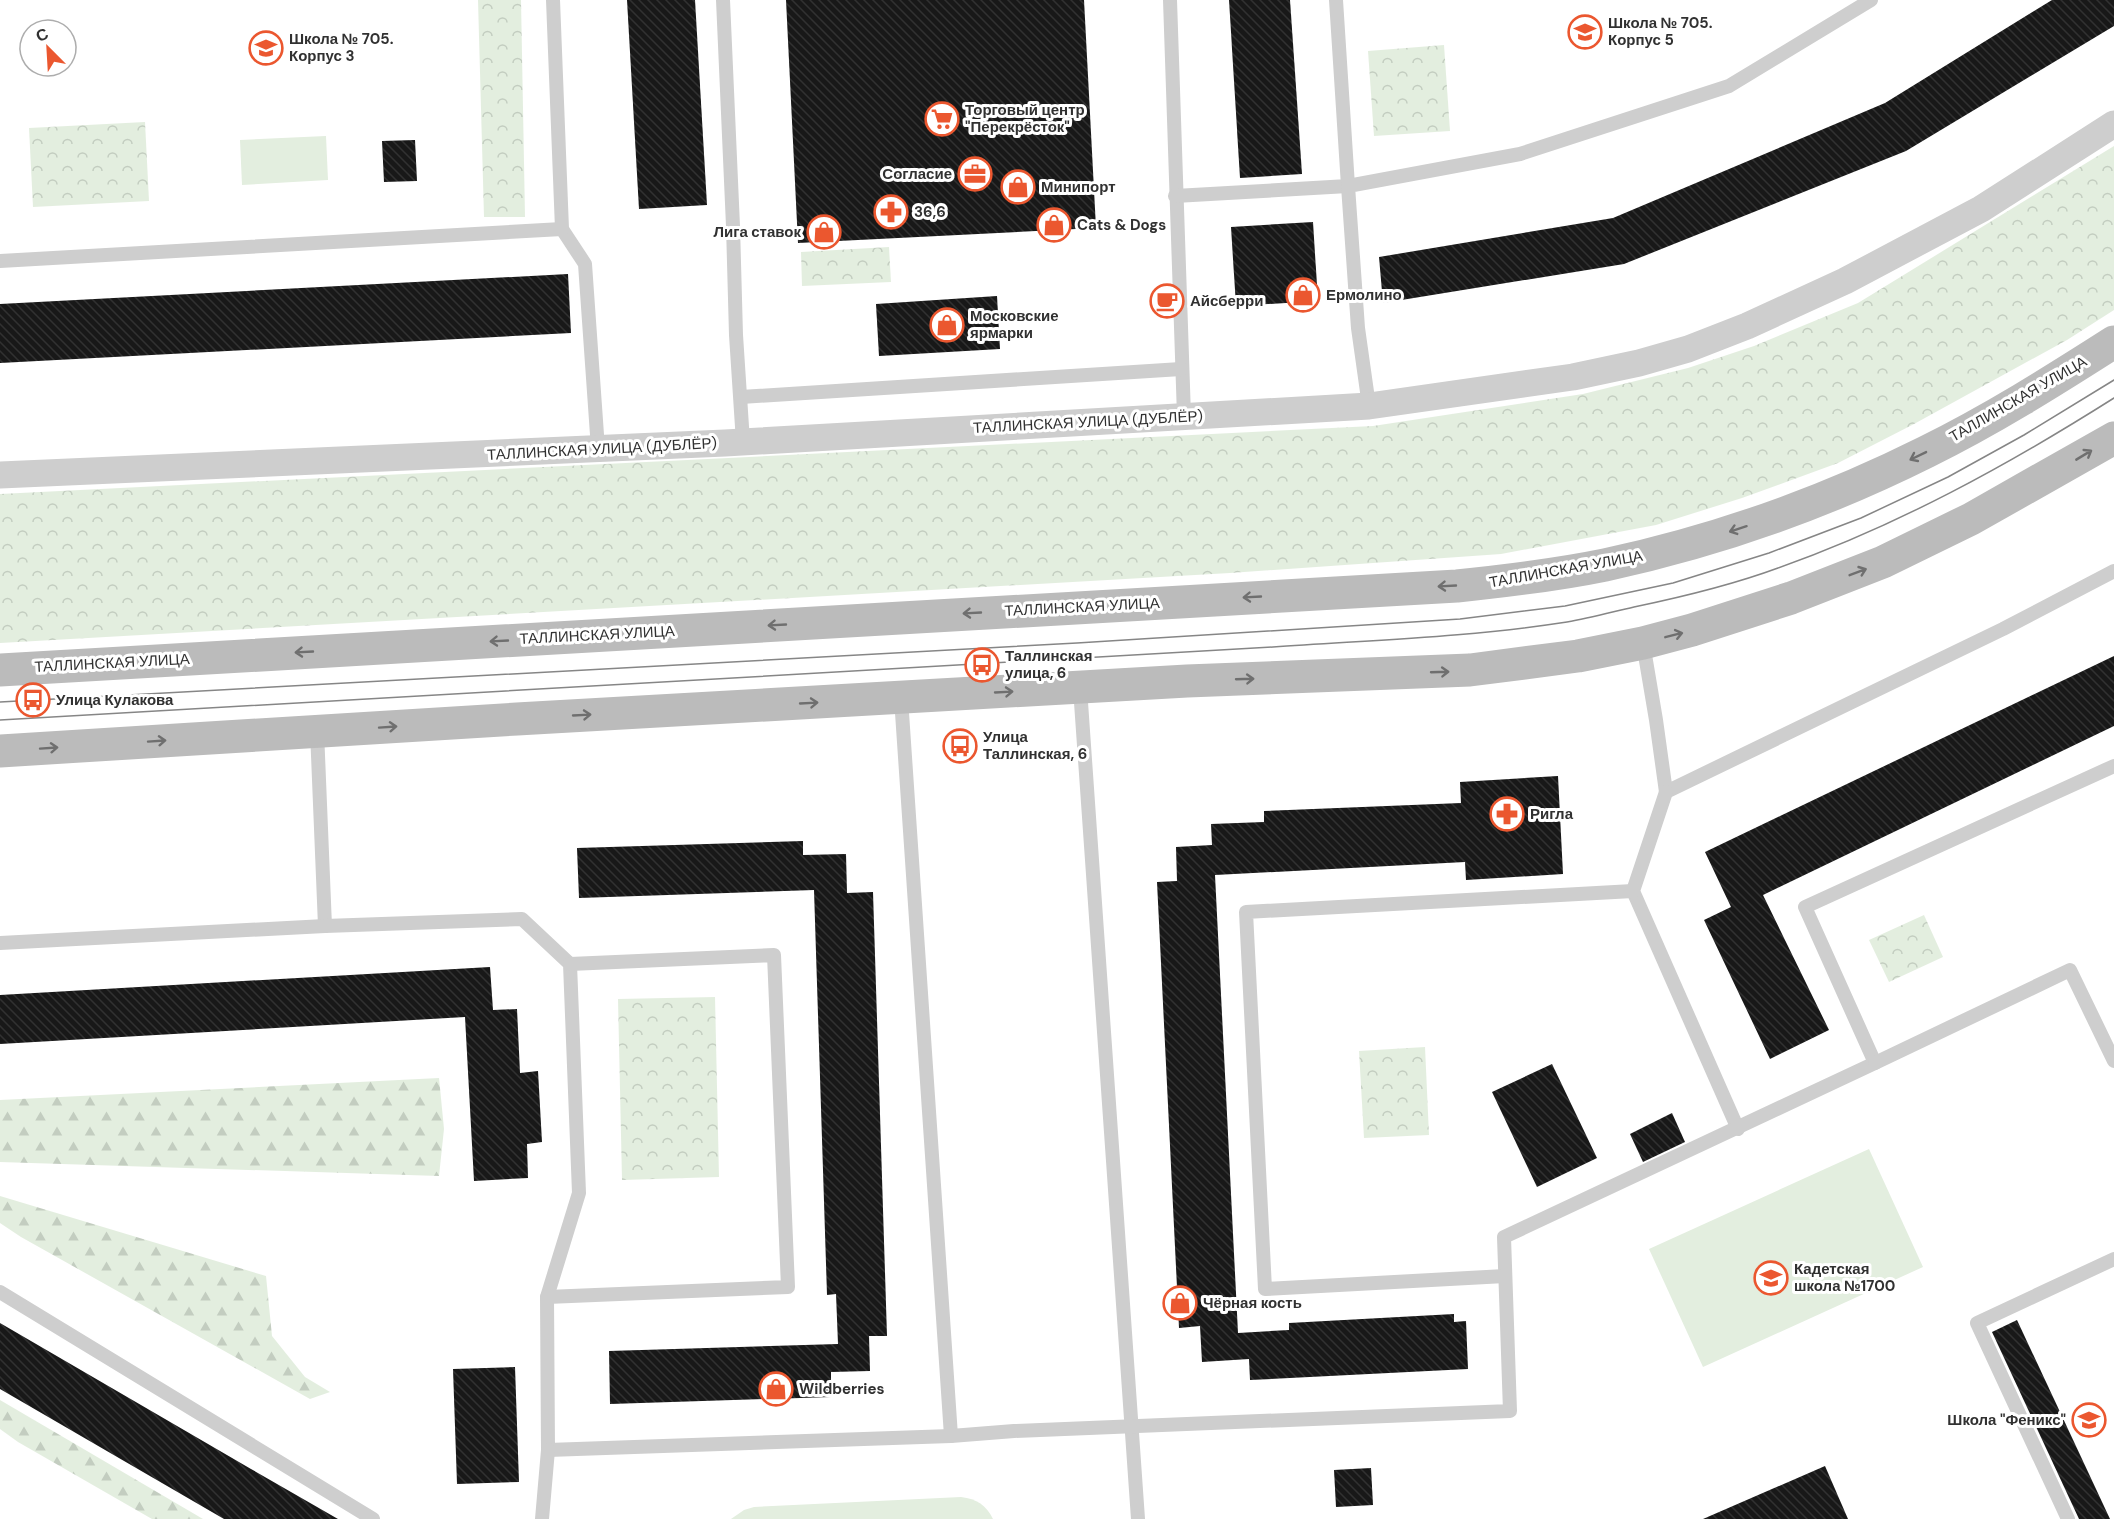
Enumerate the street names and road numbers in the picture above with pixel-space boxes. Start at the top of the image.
street label: ТАЛЛИНСКАЯ УЛИЦА [1946,351,2090,447]
street label: ТАЛЛИНСКАЯ УЛИЦА (ДУБЛЁР) [973,406,1203,438]
street label: ТАЛЛИНСКАЯ УЛИЦА (ДУБЛЁР) [487,433,717,465]
street label: ТАЛЛИНСКАЯ УЛИЦА [1488,546,1644,592]
street label: ТАЛЛИНСКАЯ УЛИЦА [1004,593,1160,621]
street label: ТАЛЛИНСКАЯ УЛИЦА [519,621,675,649]
street label: ТАЛЛИНСКАЯ УЛИЦА [34,649,190,677]

